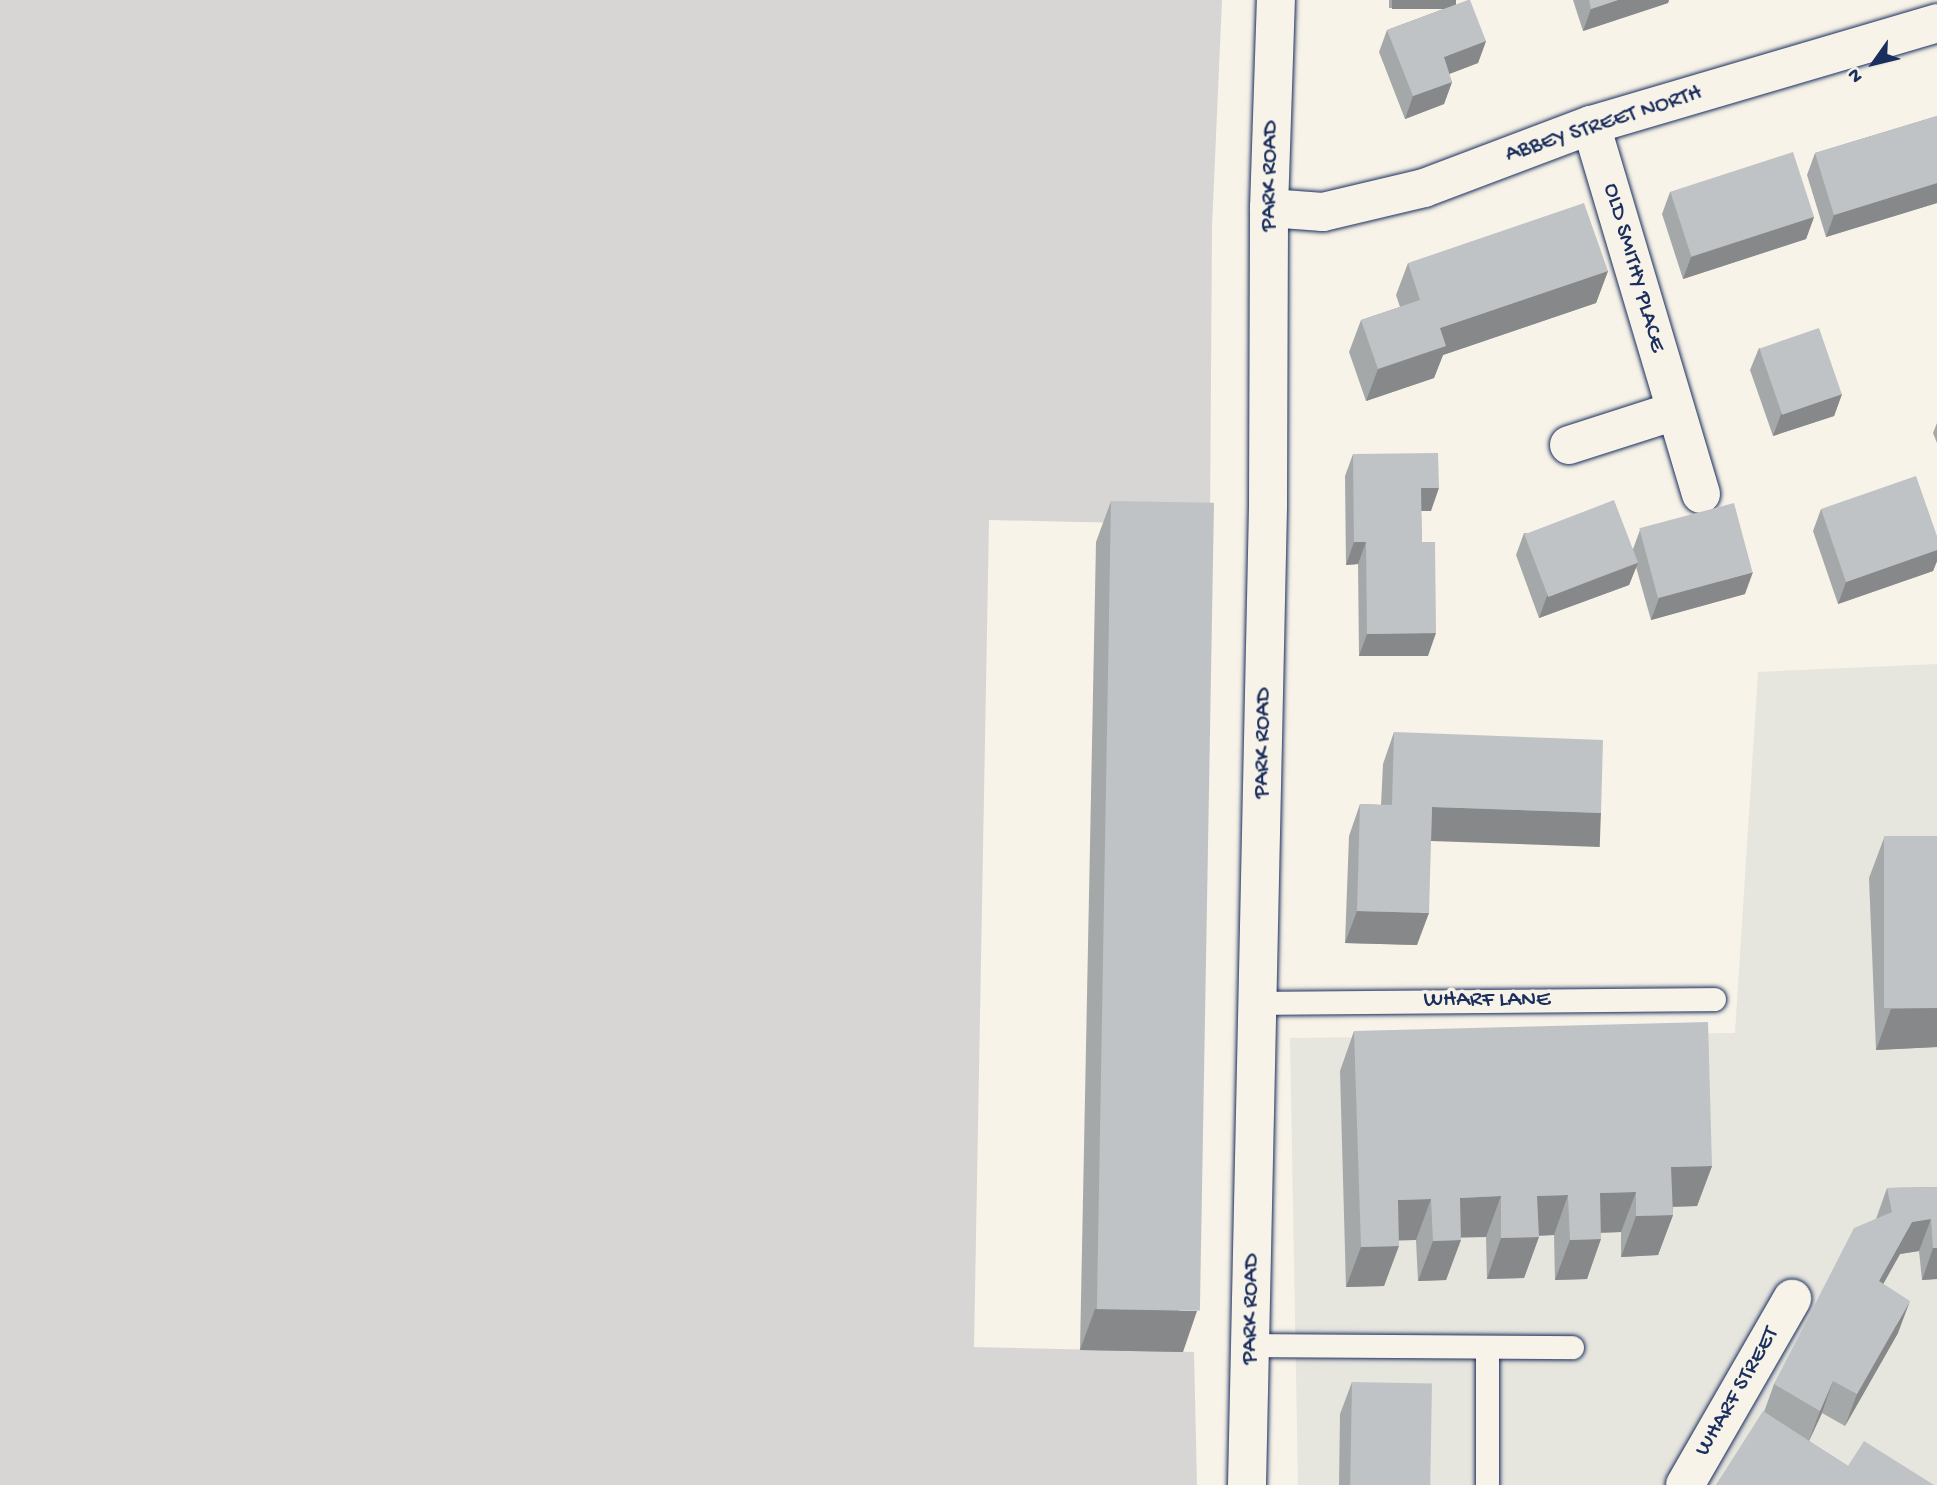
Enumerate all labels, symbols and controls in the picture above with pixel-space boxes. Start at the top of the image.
north arrow [1839,28,1909,98]
text: N [1843,63,1869,87]
street label: ABBEY STREET NORTH [1502,80,1706,170]
street label: PARK ROAD [1256,120,1286,232]
street label: OLD SMITHY PLACE [1596,180,1670,356]
street label: PARK ROAD [1249,687,1279,799]
street label: WHARF LANE [1424,987,1550,1015]
street label: PARK ROAD [1237,1253,1267,1365]
street label: WHARF STREET [1690,1322,1786,1462]

